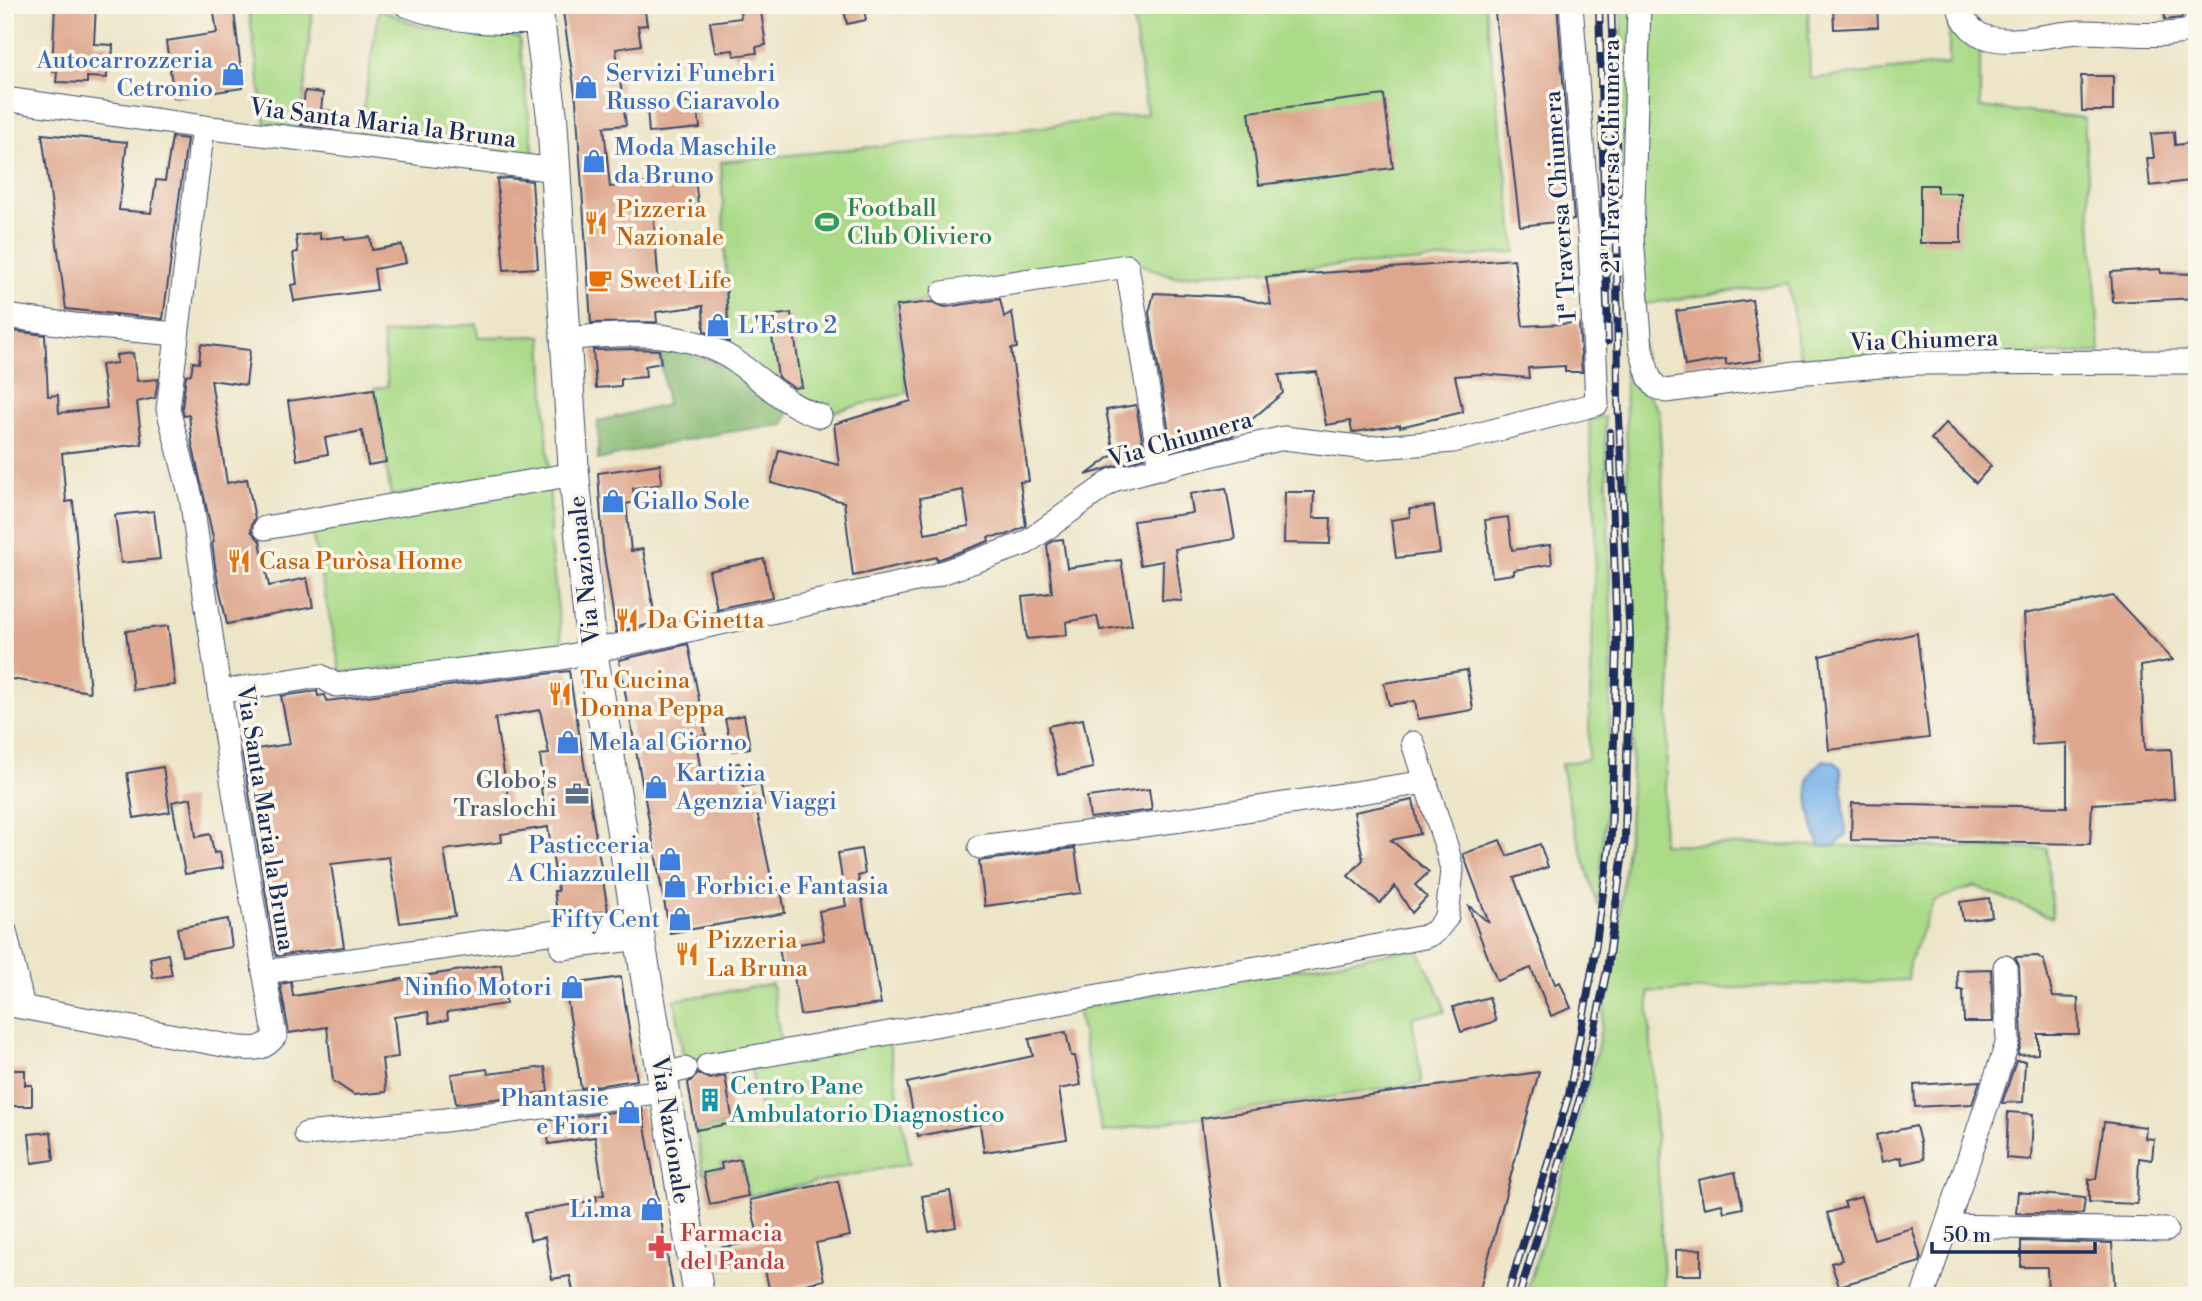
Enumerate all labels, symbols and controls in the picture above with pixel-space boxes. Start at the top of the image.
street label: 2ª Traversa Chiumera [1597,38,1627,273]
place label: Autocarrozzeria Cetronio [36,46,214,104]
place label: Servizi Funebri Russo Ciaravolo [606,59,780,117]
shop icon: Autocarrozzeria Cetronio [219,60,247,88]
shop icon: Servizi Funebri Russo Ciaravolo [572,73,600,101]
street label: 1ª Traversa Chiumera [1538,89,1584,322]
street label: Via Santa Maria la Bruna [247,93,519,155]
place label: Moda Maschile da Bruno [614,133,777,191]
shop icon: Moda Maschile da Bruno [580,147,608,175]
place label: Football Club Oliviero [847,194,992,252]
place label: Pizzeria Nazionale [616,195,724,253]
sports icon: Football Club Oliviero [813,208,841,236]
restaurant icon: Pizzeria Nazionale [582,209,610,237]
cafe icon: Sweet Life [586,266,614,294]
place label: Sweet Life [620,266,732,296]
shop icon: L'Estro 2 [704,311,732,339]
place label: L'Estro 2 [738,311,837,341]
street label: Via Chiumera [1848,323,2000,359]
street label: Via Chiumera [1104,405,1257,475]
shop icon: Giallo Sole [599,487,627,515]
place label: Giallo Sole [633,487,750,517]
street label: Via Nazionale [562,494,608,647]
restaurant icon: Casa Puròsa Home [225,547,253,575]
place label: Casa Puròsa Home [259,547,463,577]
restaurant icon: Da Ginetta [613,606,641,634]
place label: Da Ginetta [647,606,765,636]
place label: Tu Cucina Donna Peppa [580,666,726,724]
restaurant icon: Tu Cucina Donna Peppa [546,680,574,708]
street label: Via Santa Maria la Bruna [229,682,301,954]
shop icon: Mela al Giorno [554,728,582,756]
place label: Mela al Giorno [588,728,747,758]
place label: Kartizia Agenzia Viaggi [675,759,837,817]
place label: Globo's Traslochi [453,766,557,824]
shop icon: Kartizia Agenzia Viaggi [642,773,670,801]
office icon: Globo's Traslochi [563,780,591,808]
place label: Pasticceria A Chiazzulell [507,831,651,889]
shop icon: Pasticceria A Chiazzulell [656,845,684,873]
shop icon: Forbici e Fantasia [661,872,689,900]
place label: Forbici e Fantasia [695,872,890,902]
place label: Fifty Cent [551,905,660,935]
shop icon: Fifty Cent [666,905,694,933]
place label: Pizzeria La Bruna [707,926,809,984]
restaurant icon: Pizzeria La Bruna [673,940,701,968]
place label: Ninfio Motori [404,973,552,1003]
shop icon: Ninfio Motori [558,973,586,1001]
street label: Via Nazionale [643,1053,696,1206]
place label: Centro Pane Ambulatorio Diagnostico [729,1072,1005,1130]
place label: Phantasie e Fiori [500,1084,609,1142]
building icon: Centro Pane Ambulatorio Diagnostico [696,1086,724,1114]
shop icon: Phantasie e Fiori [615,1098,643,1126]
place label: Li.ma [570,1195,633,1225]
shop icon: Li.ma [638,1195,666,1223]
scale bar [1932,1210,2095,1254]
place label: Farmacia del Panda [680,1219,786,1277]
text: 50 m [1943,1223,1991,1249]
pharmacy icon: Farmacia del Panda [646,1233,674,1261]

